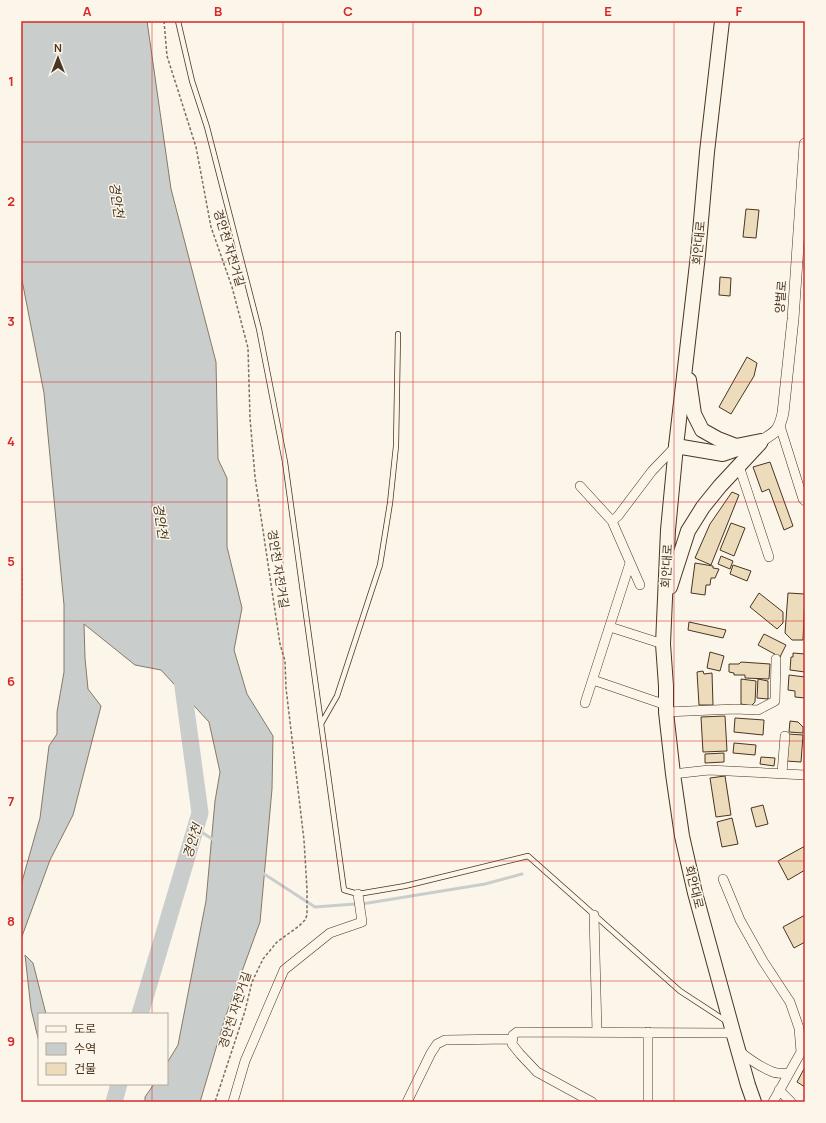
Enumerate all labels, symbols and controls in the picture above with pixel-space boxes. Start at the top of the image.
text: A [83,2,92,20]
text: B [214,2,222,20]
text: C [343,2,353,20]
text: D [473,2,483,20]
text: E [604,2,612,20]
text: F [736,2,743,20]
north arrow [38,38,78,78]
text: N [54,40,62,55]
text: 1 [8,72,14,90]
water label: 경안천 [106,181,129,220]
text: 2 [7,192,15,210]
street label: 경안천 자전거길 [210,207,249,288]
street label: 회안대로 [688,220,709,266]
street label: 양벌로 [771,280,790,314]
text: 3 [7,312,15,330]
text: 4 [7,432,15,450]
water label: 경안천 [150,502,173,541]
street label: 경안천 자전거길 [264,528,293,610]
street label: 회안대로 [657,543,676,588]
text: 5 [7,552,15,570]
text: 6 [7,672,15,690]
text: 7 [8,792,15,810]
water label: 경안천 [178,820,206,861]
street label: 회안대로 [681,863,708,910]
text: 8 [7,912,15,930]
street label: 경안천 자전거길 [214,969,255,1050]
legend [38,1013,168,1085]
text: 도로 [74,1020,96,1037]
text: 9 [7,1032,15,1050]
text: 수역 [74,1040,96,1057]
text: 건물 [74,1060,96,1077]

